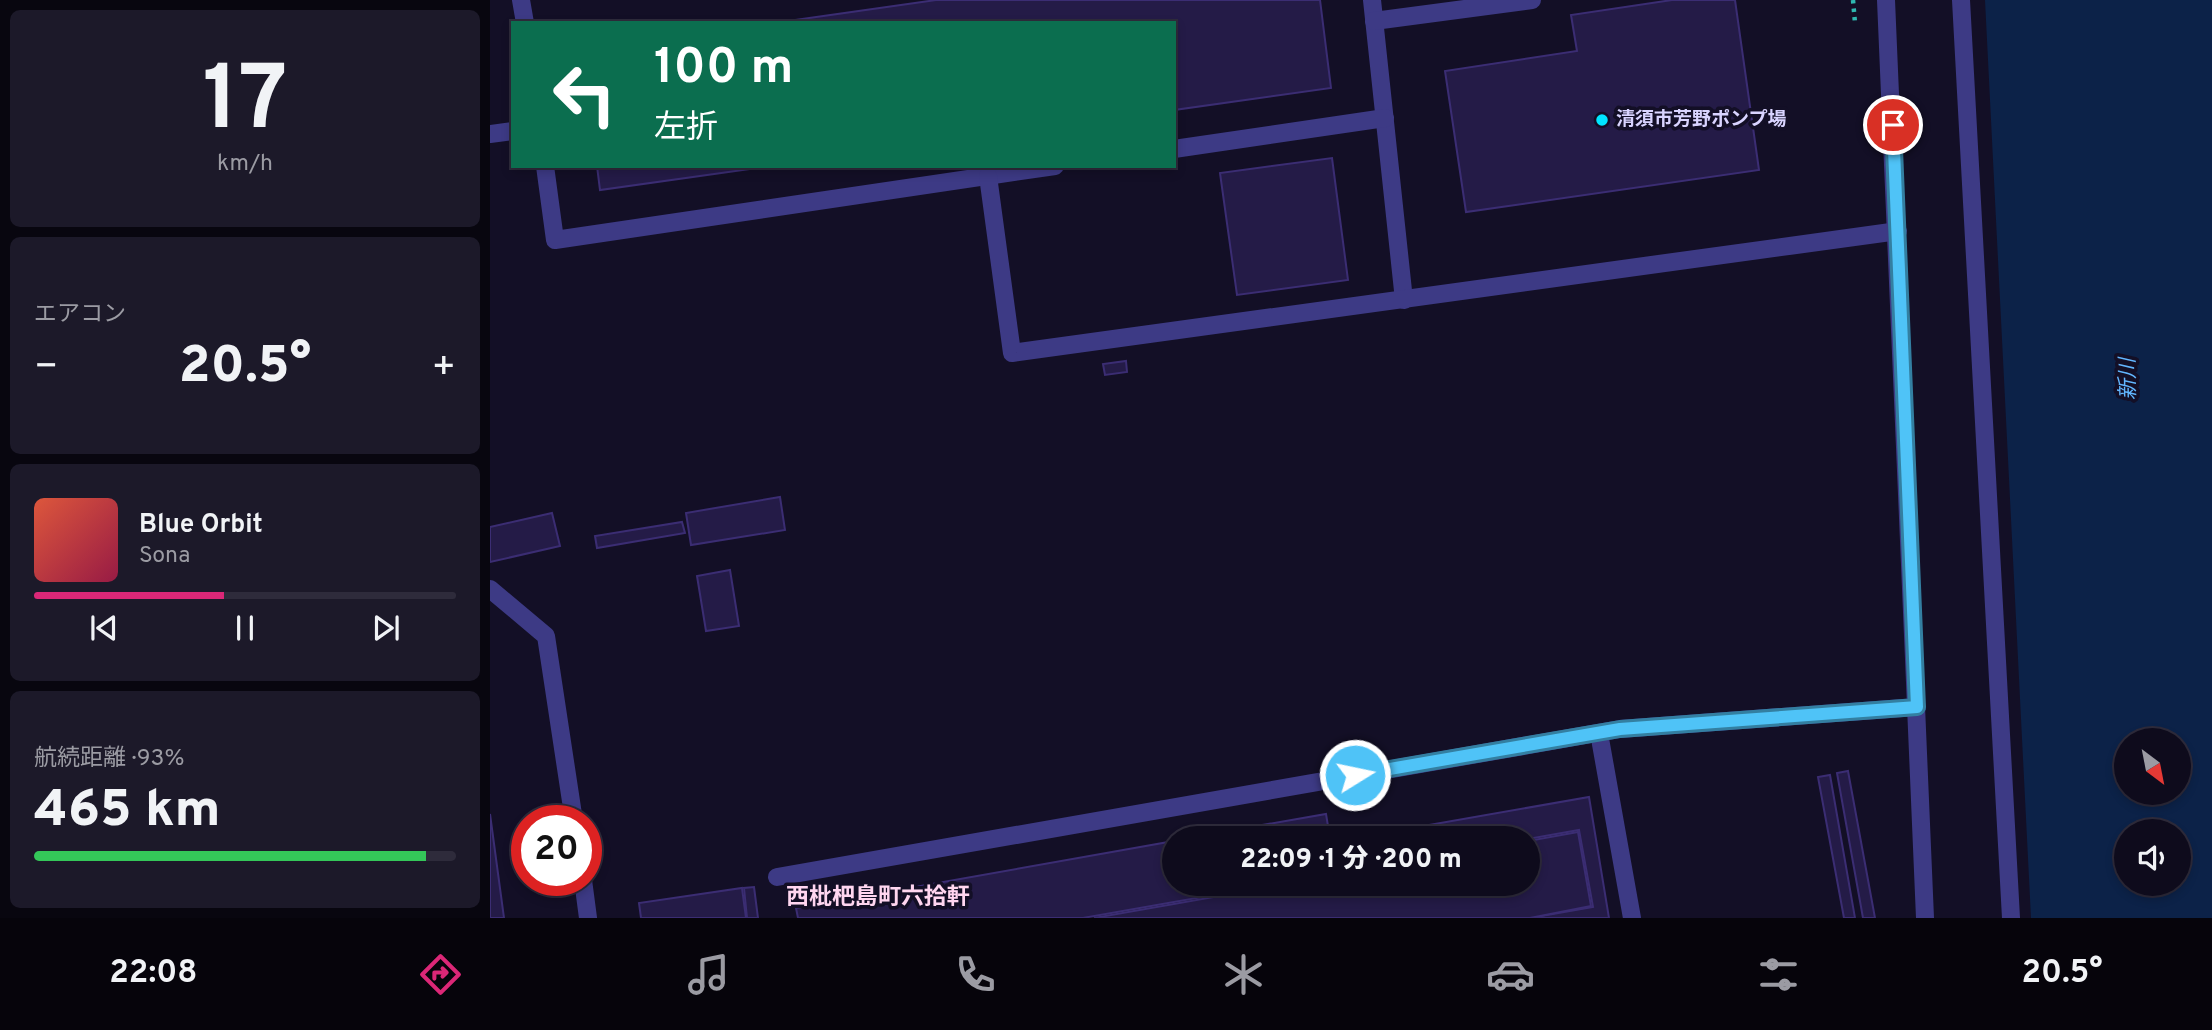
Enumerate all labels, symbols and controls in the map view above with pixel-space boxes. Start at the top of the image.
text: 100 m [654,39,793,101]
text: 17 [202,47,288,162]
icon: left [539,49,630,140]
pin [1863,95,1923,155]
icon: arrive [1874,106,1912,144]
place label: 清須市芳野ポンプ場 [1616,108,1786,132]
text: 左折 [654,109,718,149]
marker: 清須市芳野ポンプ場 [1594,112,1610,128]
text: km/h [217,150,273,179]
text: エアコン [34,301,126,330]
text: 20.5° [179,335,311,401]
text: − [34,344,59,393]
text: + [431,344,456,393]
water label: 新川 [2115,356,2143,400]
text: Blue Orbit [139,509,263,542]
text: Sona [139,542,190,571]
icon: previous [85,609,123,647]
icon: pause [226,609,264,647]
icon: next [367,609,405,647]
north arrow [2114,728,2191,805]
map controls [2114,728,2191,896]
position arrow [1318,738,1392,812]
text: 航続距離 · 93% [34,745,184,774]
text: 465 km [34,779,221,845]
speed limit sign: 20 [511,805,602,896]
button: sound [2114,819,2191,896]
text: 22:09 · 1 分 · 200 m [1240,844,1462,877]
district label: 西枇杷島町六拾軒 [786,884,970,913]
icon: directions [416,950,465,999]
icon: music [684,950,733,999]
icon: phone [951,950,1000,999]
icon: climate [1219,950,1268,999]
icon: car [1486,950,1535,999]
icon: filters [1754,950,1803,999]
text: 22:08 [109,954,197,994]
text: 20.5° [2021,954,2103,994]

